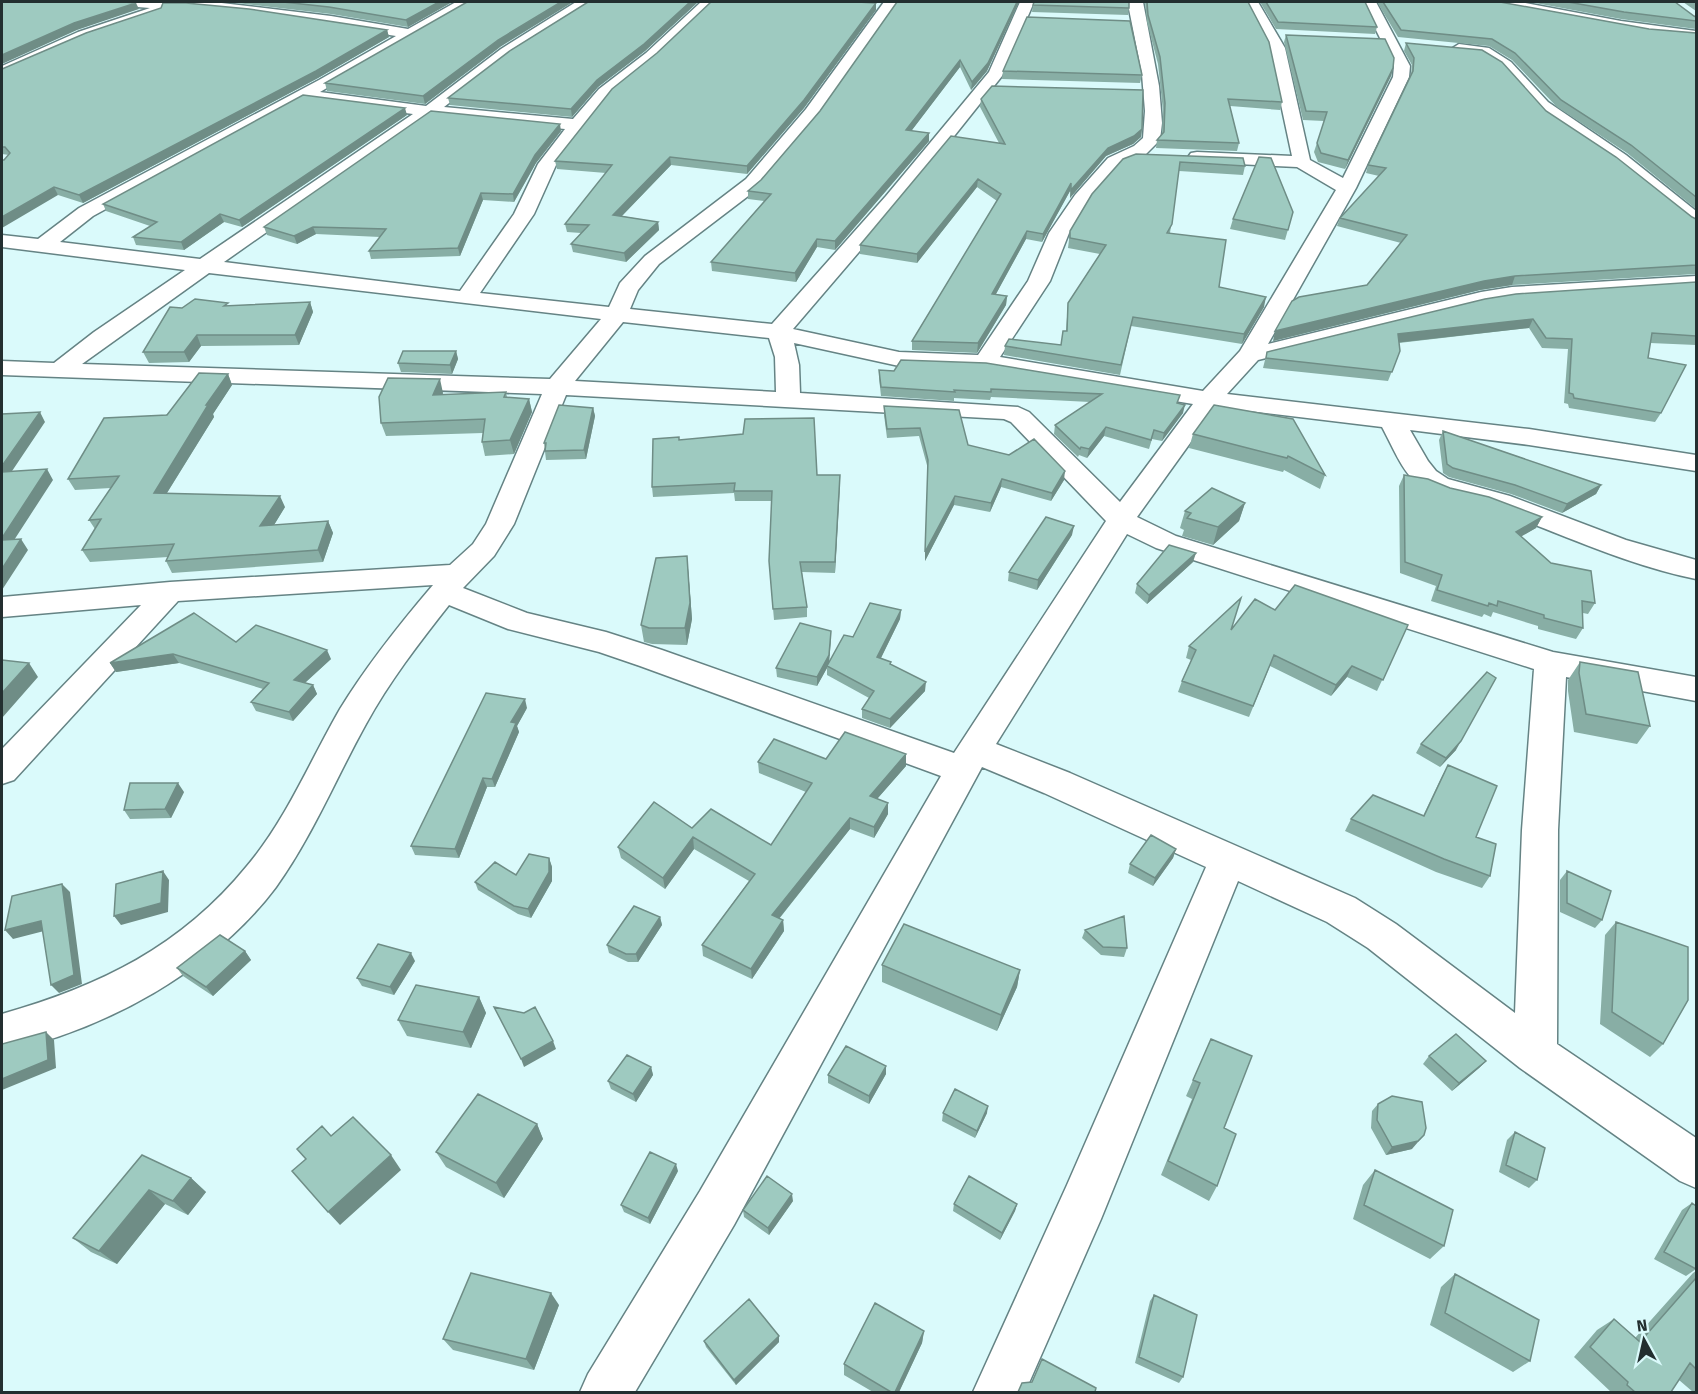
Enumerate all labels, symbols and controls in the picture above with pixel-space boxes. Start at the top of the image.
north arrow [1614,1310,1674,1370]
text: N [1635,1315,1649,1336]

